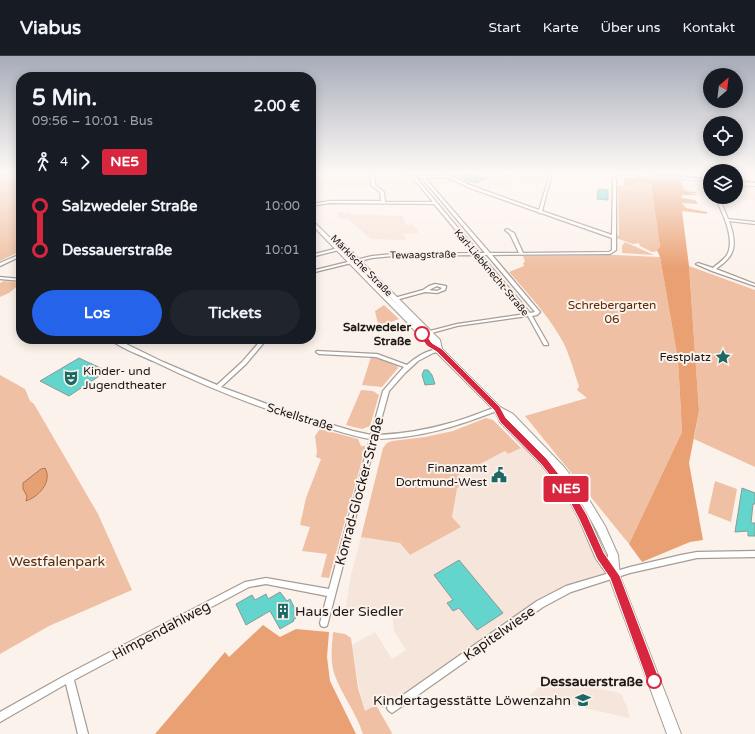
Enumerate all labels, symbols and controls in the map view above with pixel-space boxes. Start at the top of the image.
text: Viabus [20,17,81,39]
text: Start [489,19,521,36]
text: Karte [543,19,579,36]
text: Über uns [601,19,661,36]
text: Kontakt [683,19,735,36]
north arrow [703,68,743,108]
map controls [703,68,743,204]
text: 5 Min. [32,85,97,111]
text: 2.00 € [254,97,300,115]
text: 09:56 – 10:01 · Bus [32,113,153,129]
button: locate [703,116,743,156]
icon: walk [32,151,54,173]
icon: forward [74,151,96,173]
text: NE5 [110,153,139,170]
text: 4 [60,154,68,170]
button: layers [703,164,743,204]
text: Salzwedeler Straße [62,197,197,215]
text: 10:00 [264,198,300,214]
street label: Karl-Liebknecht-Straße [451,227,531,319]
street label: Märkische Straße [328,232,395,299]
text: Dessauerstraße [62,241,172,259]
text: 10:01 [264,242,300,258]
street label: Tewaagstraße [390,248,457,262]
button: Los [32,290,162,336]
button: Tickets [170,290,300,336]
park label: Schrebergarten 06 [568,298,656,326]
place label: Salzwedeler Straße [343,320,411,348]
marker: Salzwedeler Straße [414,326,430,342]
place icon: Festplatz [714,348,732,366]
place label: Festplatz [659,350,711,364]
place label: Kinder- und Jugendtheater [83,364,167,392]
theatre icon: Kinder- und Jugendtheater [62,369,80,387]
street label: Sckellstraße [265,400,335,434]
street label: Konrad-Glocker-Straße [331,415,388,567]
place label: Finanzamt Dortmund-West [396,461,487,489]
public building icon: Finanzamt Dortmund-West [490,466,508,484]
line badge: NE5 [543,476,589,502]
text: NE5 [552,480,580,497]
park label: Westfalenpark [9,553,105,570]
street label: Himpendahlweg [109,597,213,663]
building icon: Haus der Siedler [274,602,292,620]
street label: Kapitelwiese [460,602,538,664]
place label: Haus der Siedler [295,603,404,620]
place label: Dessauerstraße [540,673,643,690]
marker: Dessauerstraße [646,673,662,689]
school or university icon: Kindertagesstätte Löwenzahn [574,691,592,709]
place label: Kindertagesstätte Löwenzahn [373,692,571,709]

